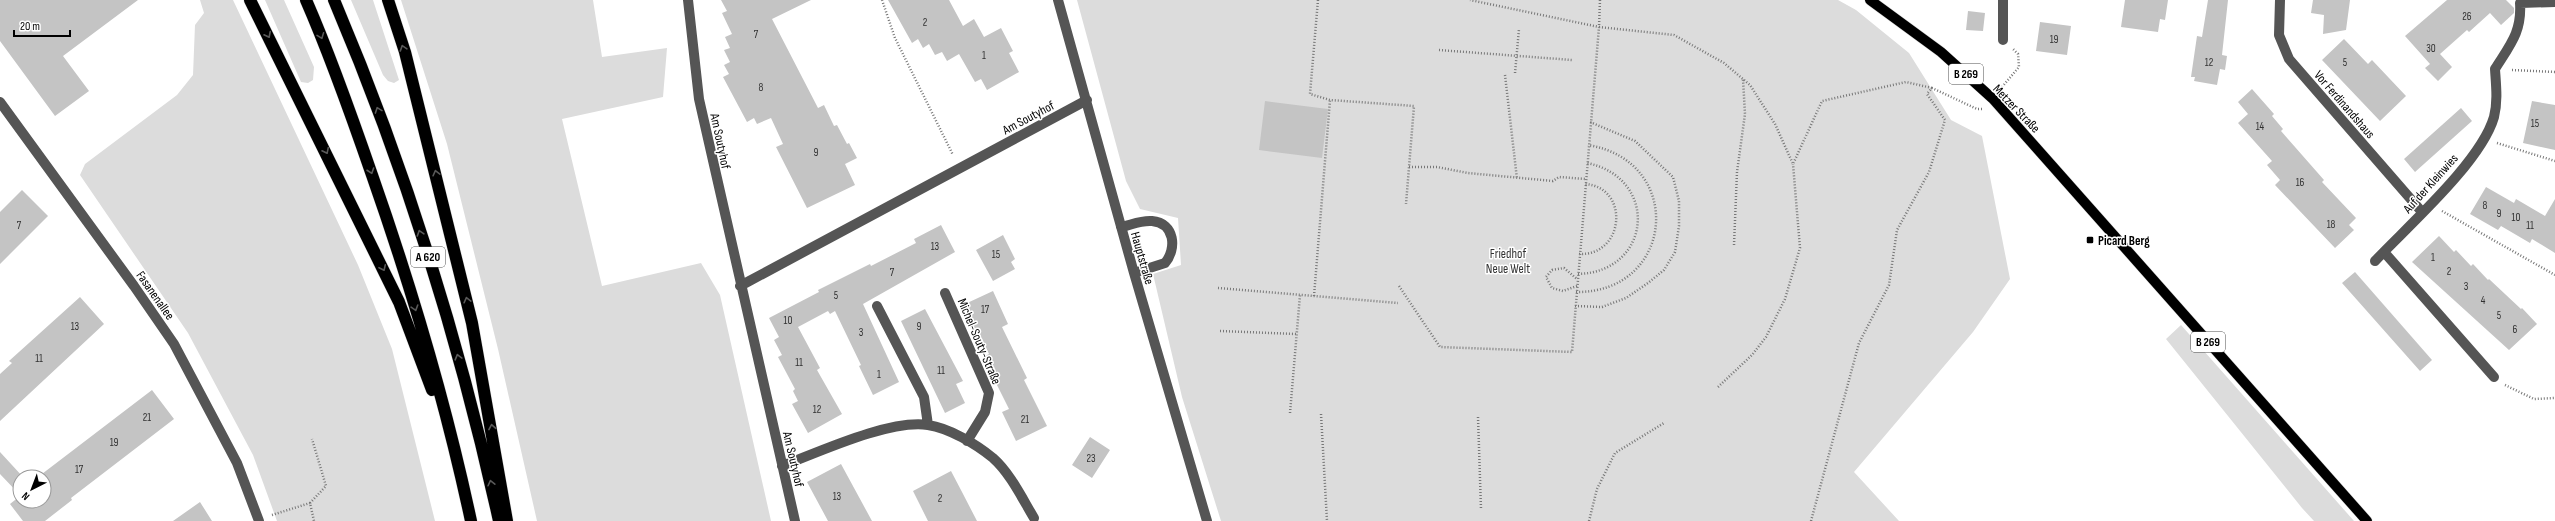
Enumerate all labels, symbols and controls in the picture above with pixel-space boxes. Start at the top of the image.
house number: 26 [2462,10,2472,23]
scale bar [14,12,70,38]
house number: 2 [923,16,928,29]
text: 20 m [20,19,40,34]
house number: 7 [754,28,759,41]
one-way arrow [263,31,271,38]
one-way arrow [316,33,324,40]
house number: 19 [2050,33,2058,46]
house number: 30 [2426,42,2436,55]
one-way arrow [400,44,408,51]
house number: 1 [982,49,986,62]
house number: 12 [2205,56,2214,69]
house number: 5 [2343,56,2347,69]
road number: B 269 [1949,64,1983,84]
street label: Vor Ferdinandshaus [2310,67,2378,142]
house number: 8 [759,81,764,94]
street label: Metzer Straße [1989,81,2043,136]
street label: Am Soutyhof [999,97,1057,139]
one-way arrow [374,107,382,114]
street label: Am Soutyhof [706,111,734,171]
house number: 15 [2531,117,2539,130]
house number: 14 [2256,120,2265,133]
house number: 9 [814,146,819,159]
one-way arrow [321,147,329,155]
street label: Auf der Kleinwies [2399,150,2462,217]
one-way arrow [366,168,374,175]
one-way arrow [432,170,441,177]
house number: 16 [2296,176,2305,189]
house number: 8 [2483,199,2488,212]
house number: 9 [2497,207,2502,220]
house number: 10 [2512,211,2520,224]
house number: 18 [2327,218,2336,231]
house number: 7 [17,219,22,232]
house number: 11 [2526,219,2534,232]
one-way arrow [417,229,425,236]
street label: Hauptstraße [1127,230,1157,287]
place label: Picard Berg [2098,233,2150,249]
marker: Picard Berg [2085,235,2095,245]
house number: 13 [931,240,940,253]
park label: Friedhof Neue Welt [1486,246,1530,277]
road number: A 620 [411,247,445,267]
house number: 15 [992,248,1000,261]
house number: 1 [2431,251,2435,264]
one-way arrow [378,264,386,271]
house number: 2 [2447,265,2452,278]
house number: 7 [890,266,895,279]
street label: Fasanenallee [133,268,178,323]
house number: 3 [2464,280,2469,293]
house number: 5 [834,289,838,302]
house number: 4 [2481,294,2486,307]
street label: Michel-Souty-Straße [954,296,1004,387]
one-way arrow [463,297,472,304]
house number: 17 [981,303,990,316]
one-way arrow [411,304,419,311]
house number: 5 [2497,309,2501,322]
house number: 10 [784,314,792,327]
house number: 13 [71,320,80,333]
house number: 9 [917,320,922,333]
house number: 6 [2513,323,2518,336]
house number: 3 [859,326,864,339]
road number: B 269 [2191,332,2225,352]
house number: 11 [35,352,43,365]
one-way arrow [454,354,463,361]
house number: 11 [795,356,803,369]
house number: 11 [937,364,945,377]
house number: 1 [877,368,881,381]
house number: 12 [813,403,822,416]
house number: 21 [143,411,151,424]
house number: 21 [1021,413,1029,426]
one-way arrow [488,424,496,430]
street label: Am Soutyhof [779,429,807,489]
house number: 19 [110,436,118,449]
house number: 23 [1086,452,1096,465]
house number: 17 [75,463,84,476]
north arrow [12,469,52,509]
one-way arrow [487,480,495,486]
text: N [19,489,32,503]
house number: 13 [833,490,842,503]
house number: 2 [938,492,943,505]

